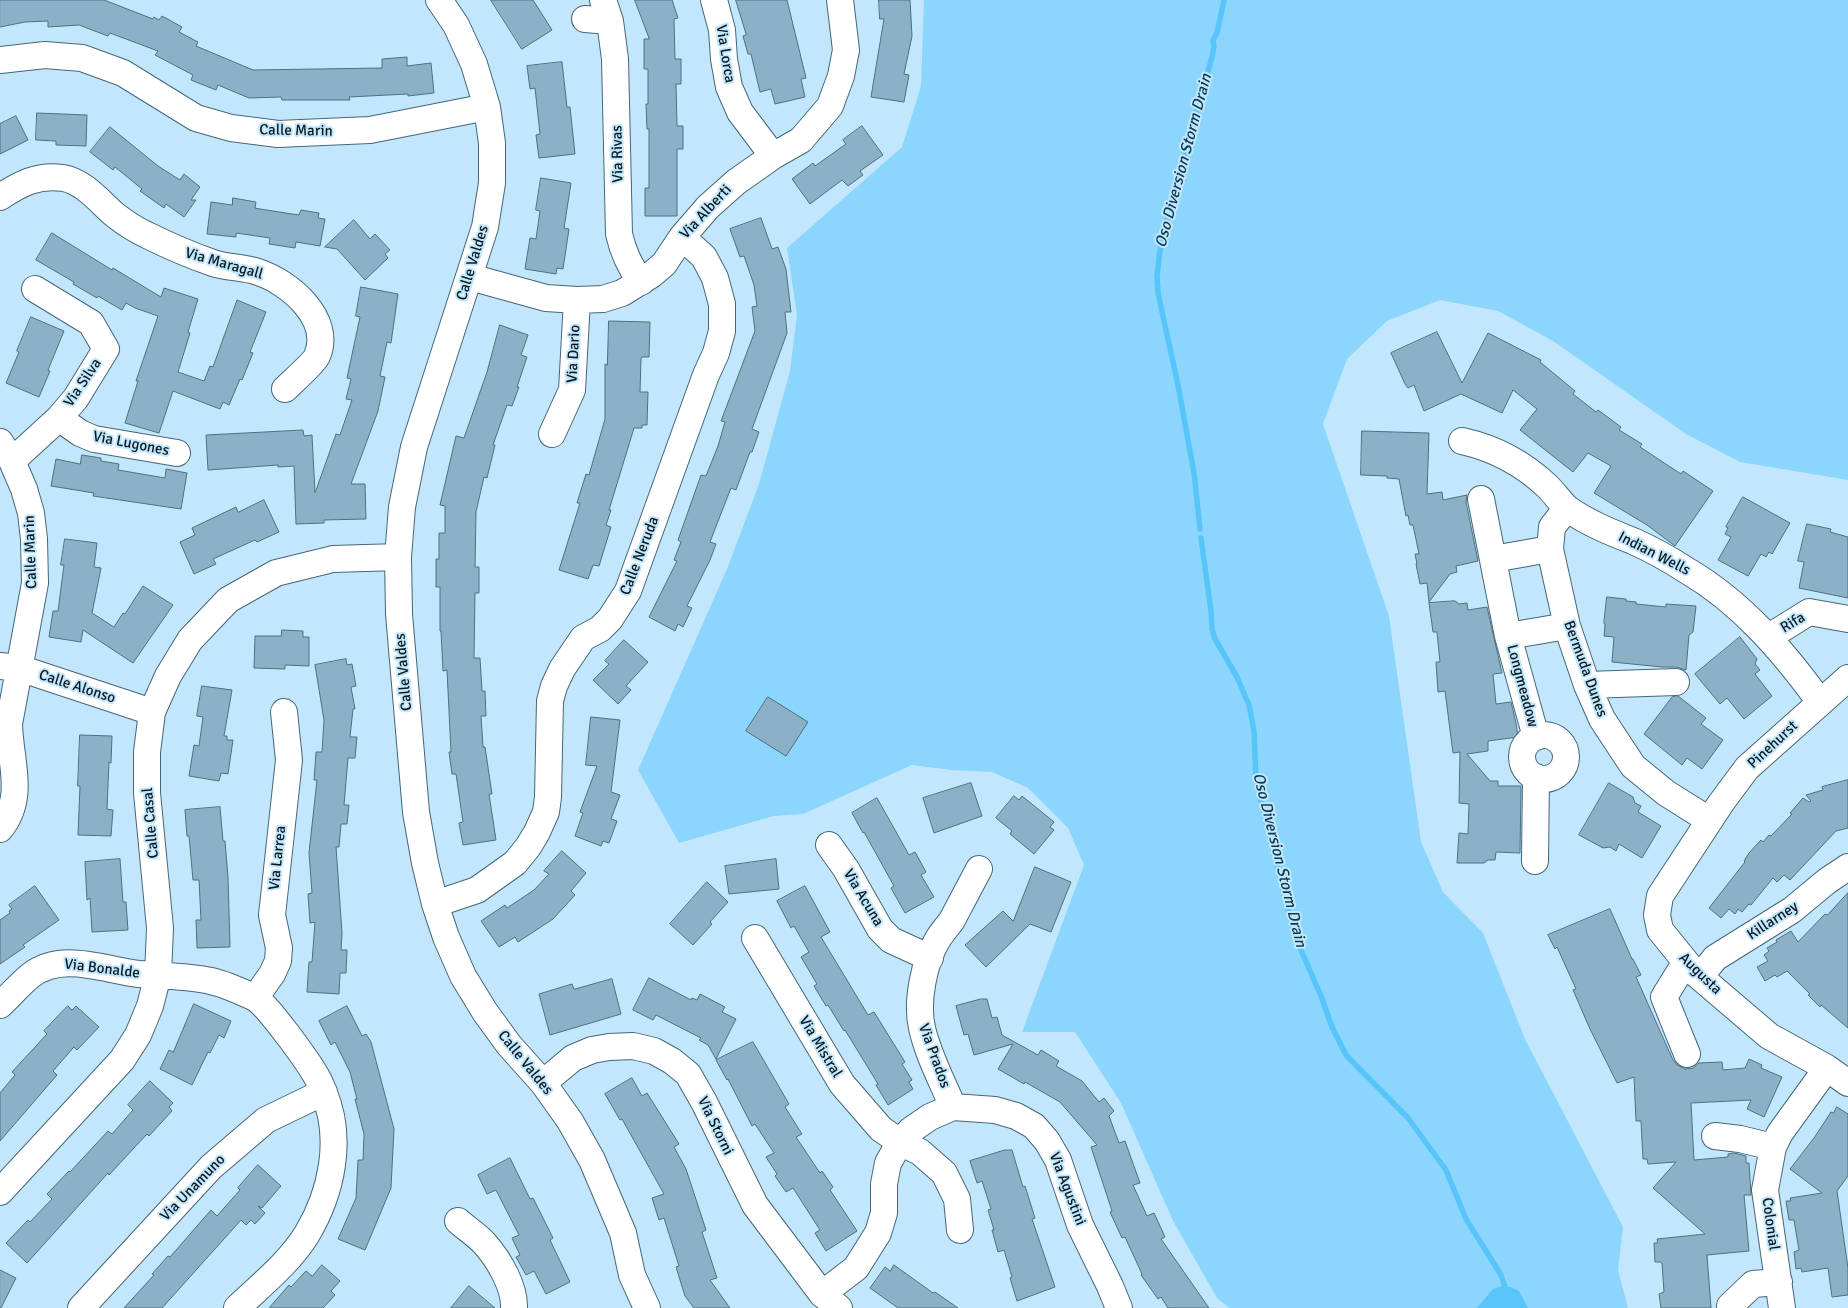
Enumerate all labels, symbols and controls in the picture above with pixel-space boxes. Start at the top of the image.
street label: Via Lorca [712,24,738,84]
water label: Oso Diversion Storm Drain [1152,72,1216,250]
street label: Calle Marin [259,121,333,141]
street label: Via Rivas [608,125,628,183]
street label: Via Alberti [676,181,736,243]
street label: Calle Valdes [453,223,493,303]
street label: Via Maragall [183,244,265,284]
street label: Via Dario [563,324,585,384]
street label: Via Silva [60,355,106,411]
street label: Via Lugones [91,428,171,460]
street label: Calle Neruda [617,514,663,598]
street label: Calle Marin [21,515,41,589]
street label: Indian Wells [1615,528,1693,580]
street label: Rifa [1777,609,1809,637]
street label: Bermuda Dunes [1559,618,1611,720]
street label: Calle Valdes [392,632,416,712]
street label: Longmeadow [1502,643,1542,729]
street label: Calle Alonso [36,666,118,708]
street label: Pinehurst [1744,717,1802,773]
water label: Oso Diversion Storm Drain [1248,771,1310,949]
street label: Calle Casal [139,787,163,859]
street label: Via Larrea [266,825,290,891]
street label: Via Acuna [839,866,887,930]
street label: Killarney [1744,898,1802,944]
street label: Augusta [1675,949,1725,999]
street label: Via Bonalde [63,955,141,983]
street label: Via Mistral [795,1013,845,1081]
street label: Via Prados [914,1021,954,1091]
street label: Calle Valdes [494,1027,556,1099]
street label: Via Storni [693,1094,737,1158]
street label: Via Agustini [1045,1150,1089,1228]
street label: Via Unamuno [157,1151,229,1225]
street label: Colonial [1757,1196,1783,1252]

